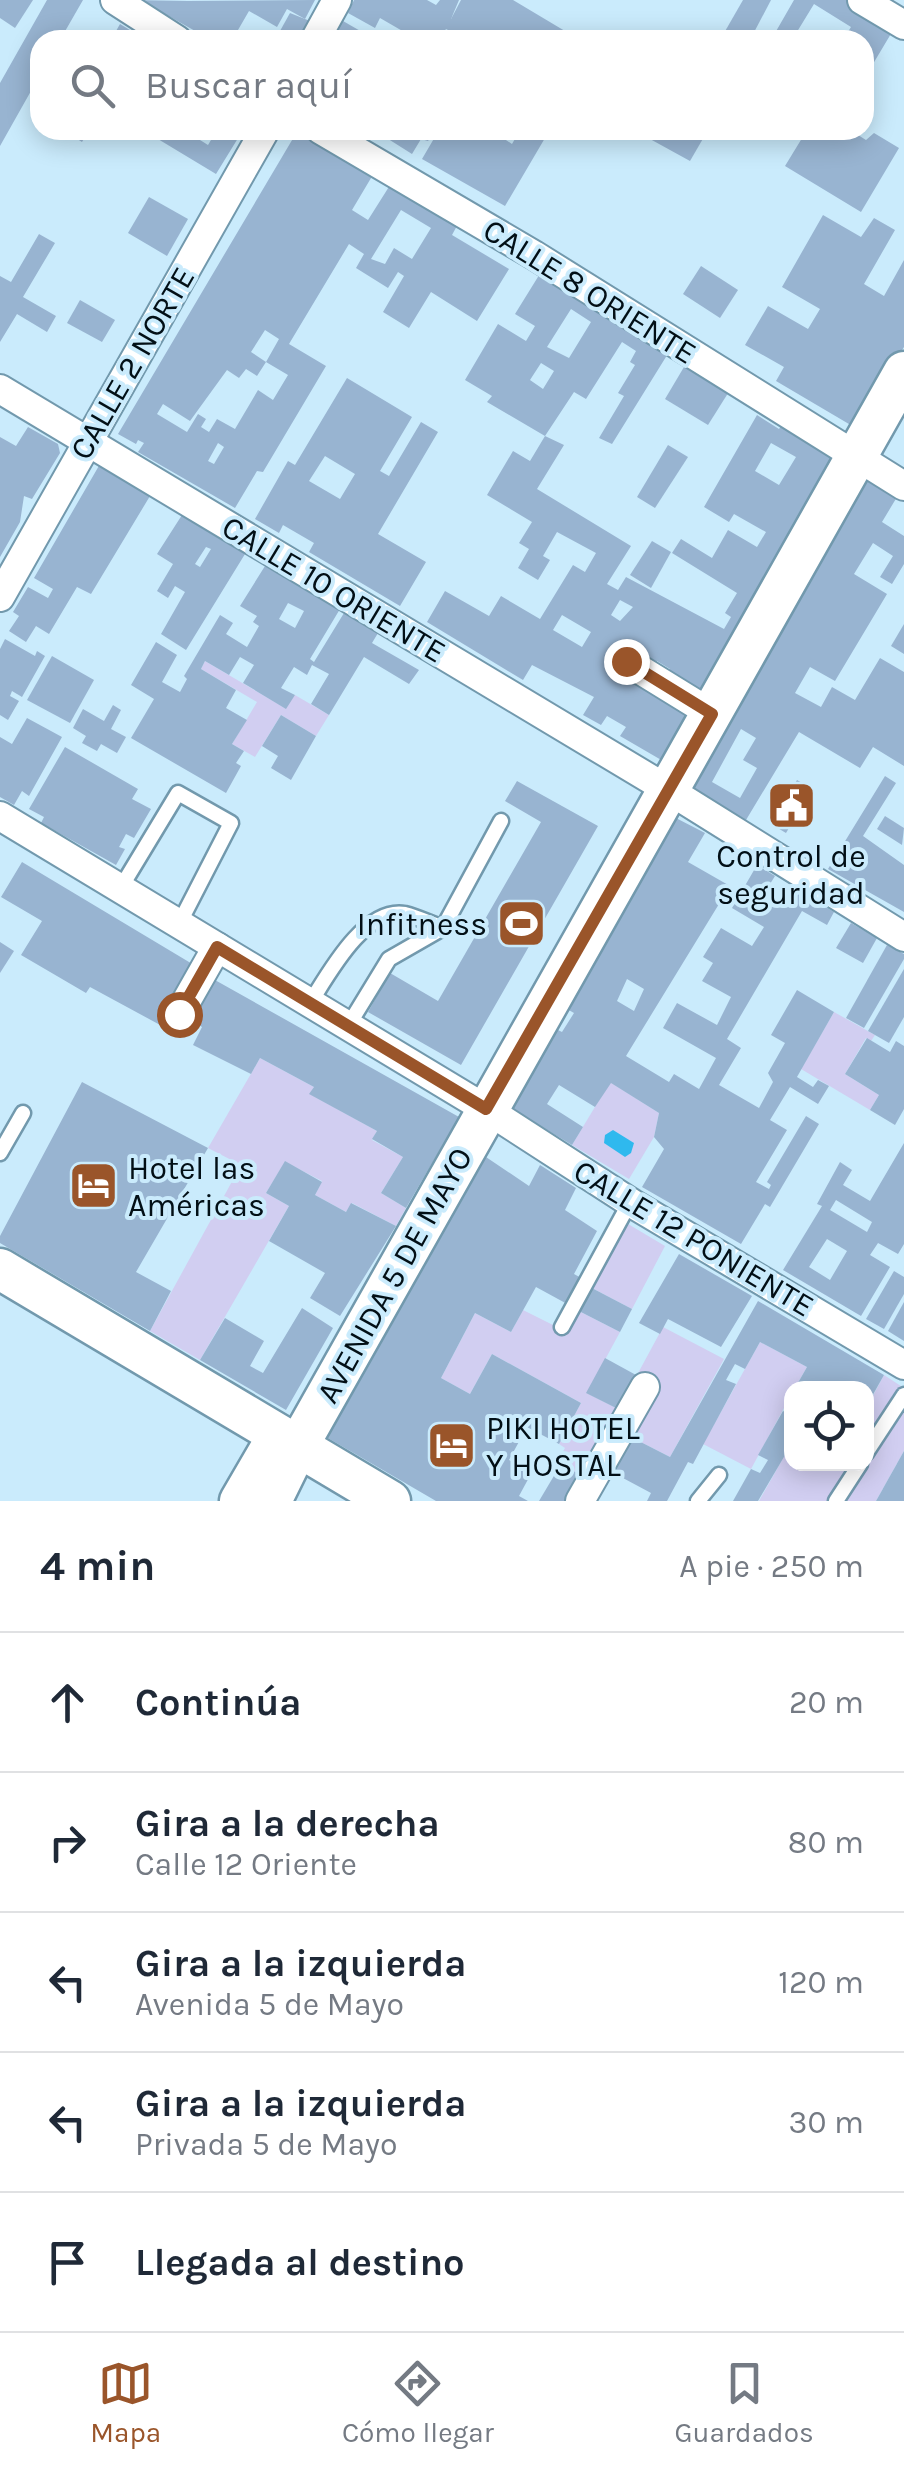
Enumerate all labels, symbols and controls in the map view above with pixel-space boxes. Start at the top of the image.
search box [30,30,874,140]
icon: search [65,58,120,113]
text: Buscar aquí [145,63,352,108]
street label: CALLE 8 ORIENTE [477,211,703,372]
street label: CALLE 2 NORTE [62,261,202,466]
street label: CALLE 10 ORIENTE [215,508,452,671]
route end [604,639,650,685]
public building icon: Control de seguridad [765,780,817,832]
place label: Control de seguridad [716,838,866,912]
sports icon: Infitness [496,898,548,950]
place label: Infitness [357,906,487,943]
route start [157,992,203,1038]
street label: AVENIDA 5 DE MAYO [309,1141,480,1409]
place label: Hotel las Américas [128,1150,265,1224]
street label: CALLE 12 PONIENTE [567,1152,820,1325]
hotel icon: Hotel las Américas [67,1160,119,1212]
map controls [784,1381,874,1471]
button: locate [784,1381,874,1471]
place label: PIKI HOTEL Y HOSTAL [486,1410,640,1484]
hotel icon: PIKI HOTEL Y HOSTAL [425,1420,477,1472]
text: 4 min [40,1541,155,1591]
text: A pie · 250 m [679,1548,864,1585]
icon: ahead [40,1675,95,1730]
text: Continúa [135,1680,301,1725]
text: 20 m [789,1684,864,1721]
text: Gira a la derecha [135,1801,440,1846]
icon: right [40,1815,95,1870]
text: 80 m [788,1824,864,1861]
text: Calle 12 Oriente [135,1846,357,1883]
text: Gira a la izquierda [135,1941,467,1986]
icon: left [40,1955,95,2010]
text: 120 m [778,1964,864,2001]
text: Avenida 5 de Mayo [135,1986,404,2023]
text: Gira a la izquierda [135,2081,467,2126]
icon: left [40,2095,95,2150]
text: 30 m [789,2104,864,2141]
text: Privada 5 de Mayo [135,2126,397,2163]
icon: arrive [40,2235,95,2290]
text: Llegada al destino [135,2240,465,2285]
tab: Mapa [90,2356,161,2449]
tab: Cómo llegar [342,2356,494,2449]
tab: Guardados [675,2356,814,2449]

